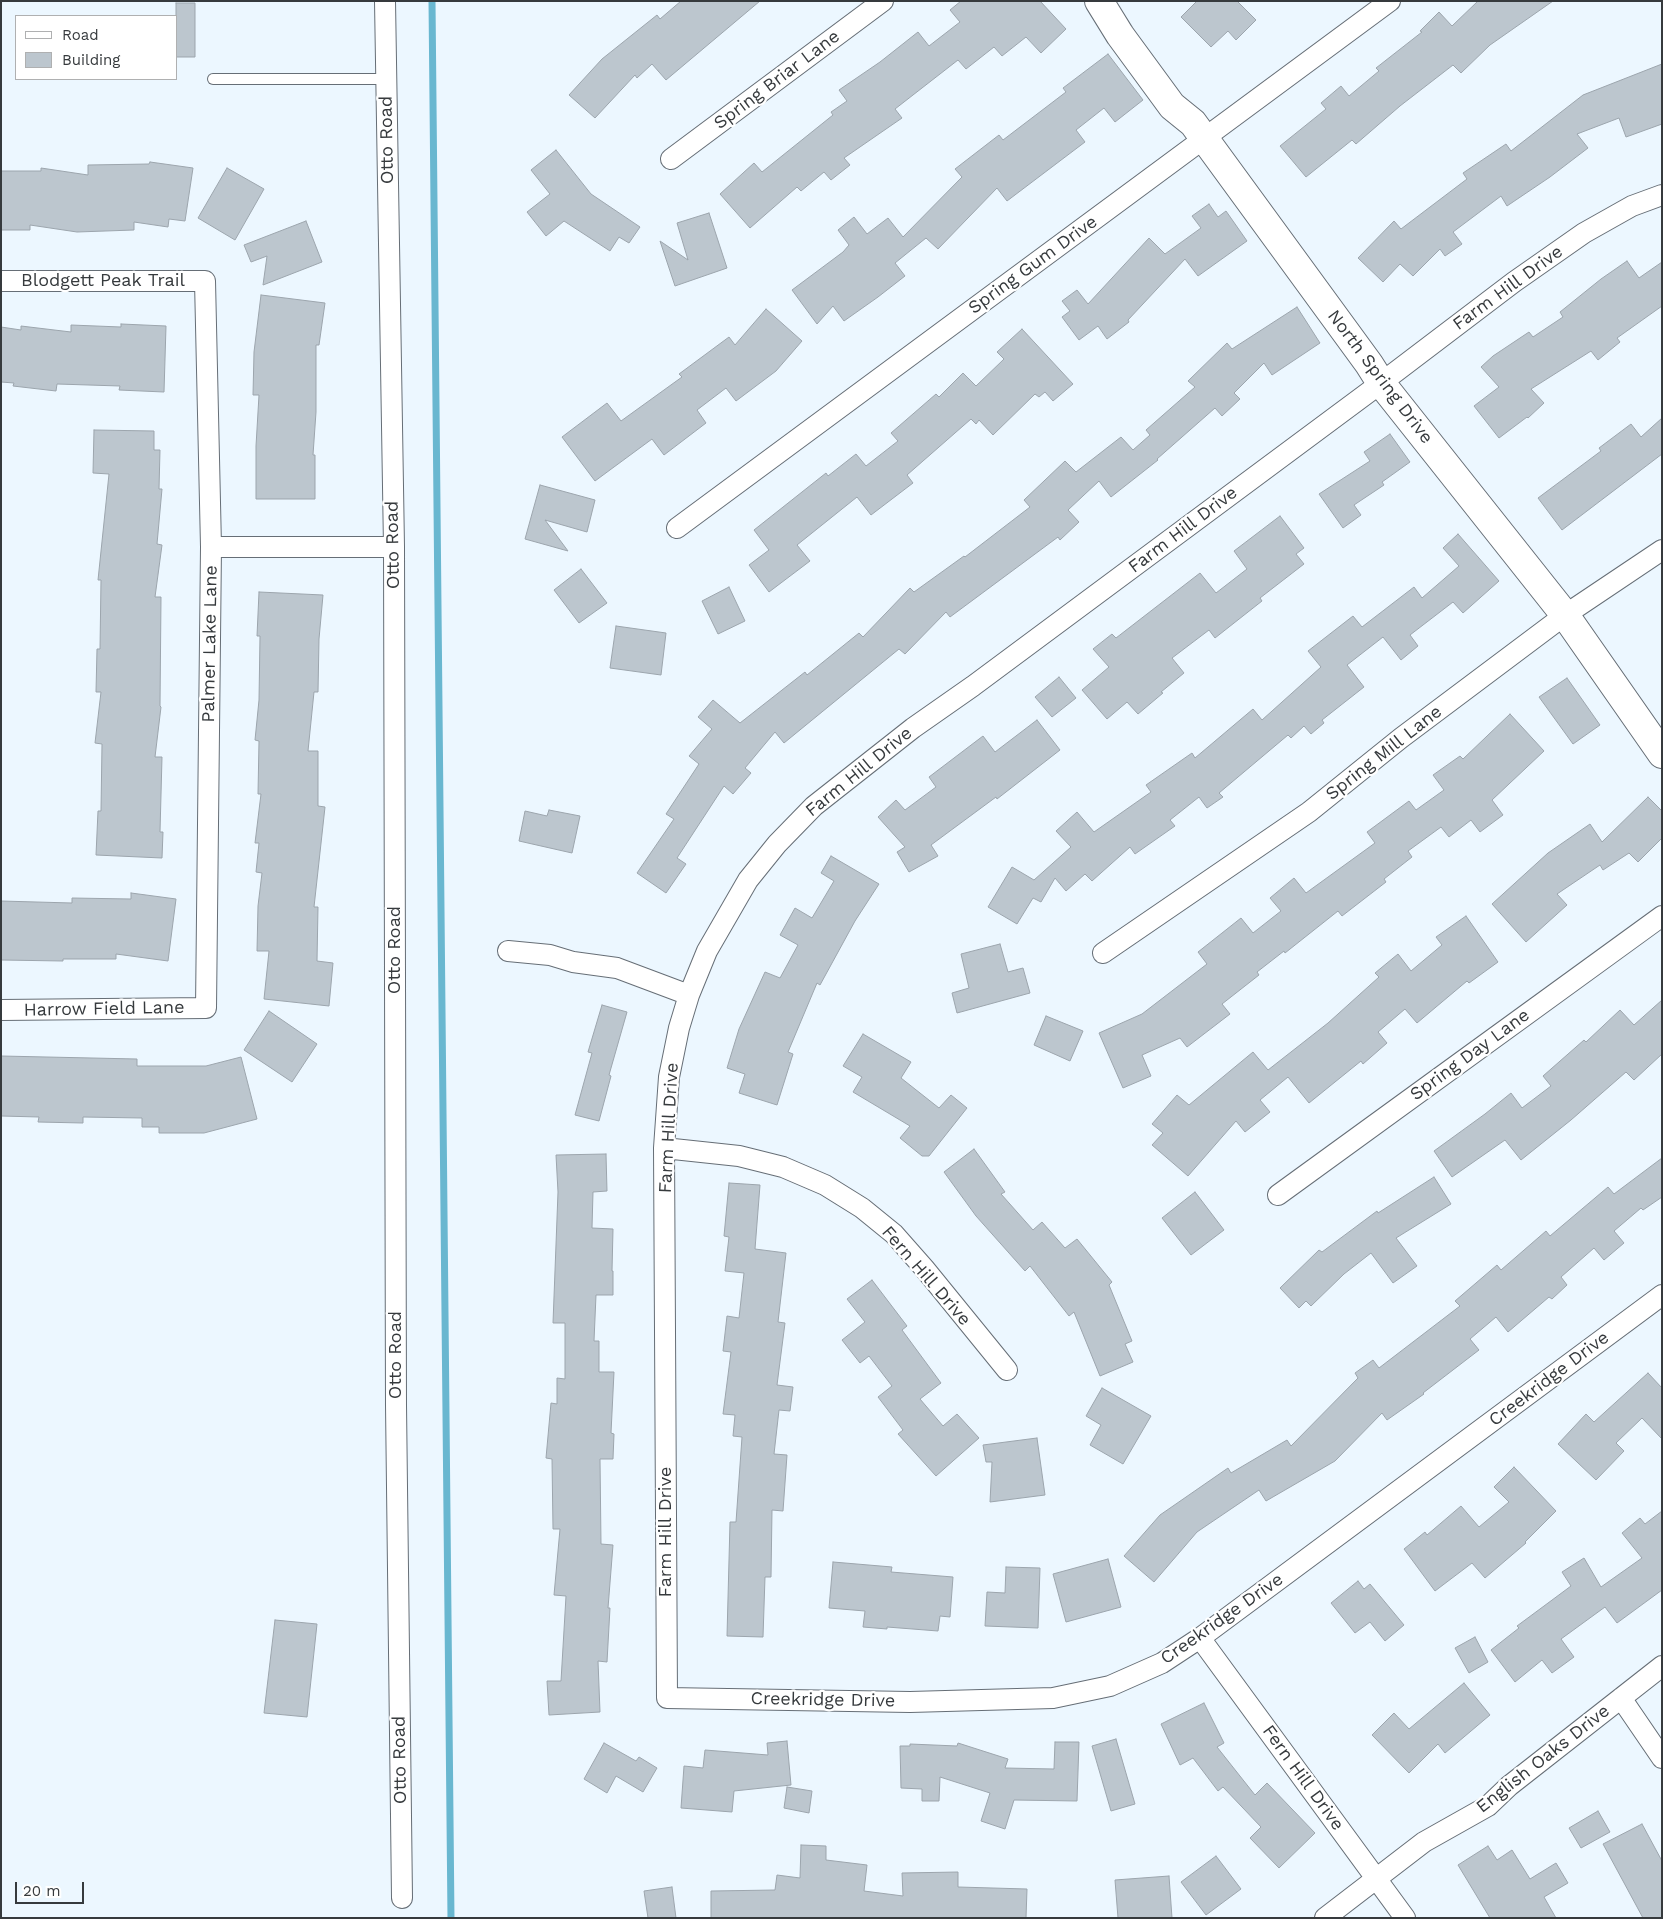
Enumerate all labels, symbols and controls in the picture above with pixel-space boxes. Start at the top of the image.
legend [15,15,178,80]
text: Road [62,26,99,44]
street label: Spring Briar Lane [710,26,844,134]
text: Building [62,51,120,69]
street label: Otto Road [375,96,399,184]
street label: Spring Gum Drive [964,211,1102,319]
street label: Farm Hill Drive [1449,241,1567,335]
street label: Blodgett Peak Trail [21,270,185,292]
street label: North Spring Drive [1323,306,1437,448]
street label: Farm Hill Drive [1124,482,1242,578]
street label: Otto Road [381,501,405,589]
street label: Palmer Lake Lane [198,565,222,723]
street label: Spring Mill Lane [1322,701,1446,805]
street label: Farm Hill Drive [801,722,917,822]
street label: Otto Road [384,906,406,994]
street label: Harrow Field Lane [23,997,185,1021]
street label: Spring Day Lane [1406,1004,1534,1106]
street label: Farm Hill Drive [655,1062,683,1194]
street label: Fern Hill Drive [877,1222,975,1330]
street label: Otto Road [385,1311,407,1399]
street label: Creekridge Drive [1485,1327,1613,1431]
street label: Farm Hill Drive [655,1467,677,1597]
street label: Creekridge Drive [1157,1569,1287,1669]
street label: Creekridge Drive [750,1688,896,1712]
street label: English Oaks Drive [1472,1700,1614,1818]
street label: Otto Road [388,1716,412,1804]
street label: Fern Hill Drive [1258,1721,1348,1835]
scale bar [18,1872,86,1904]
text: 20 m [23,1882,61,1900]

